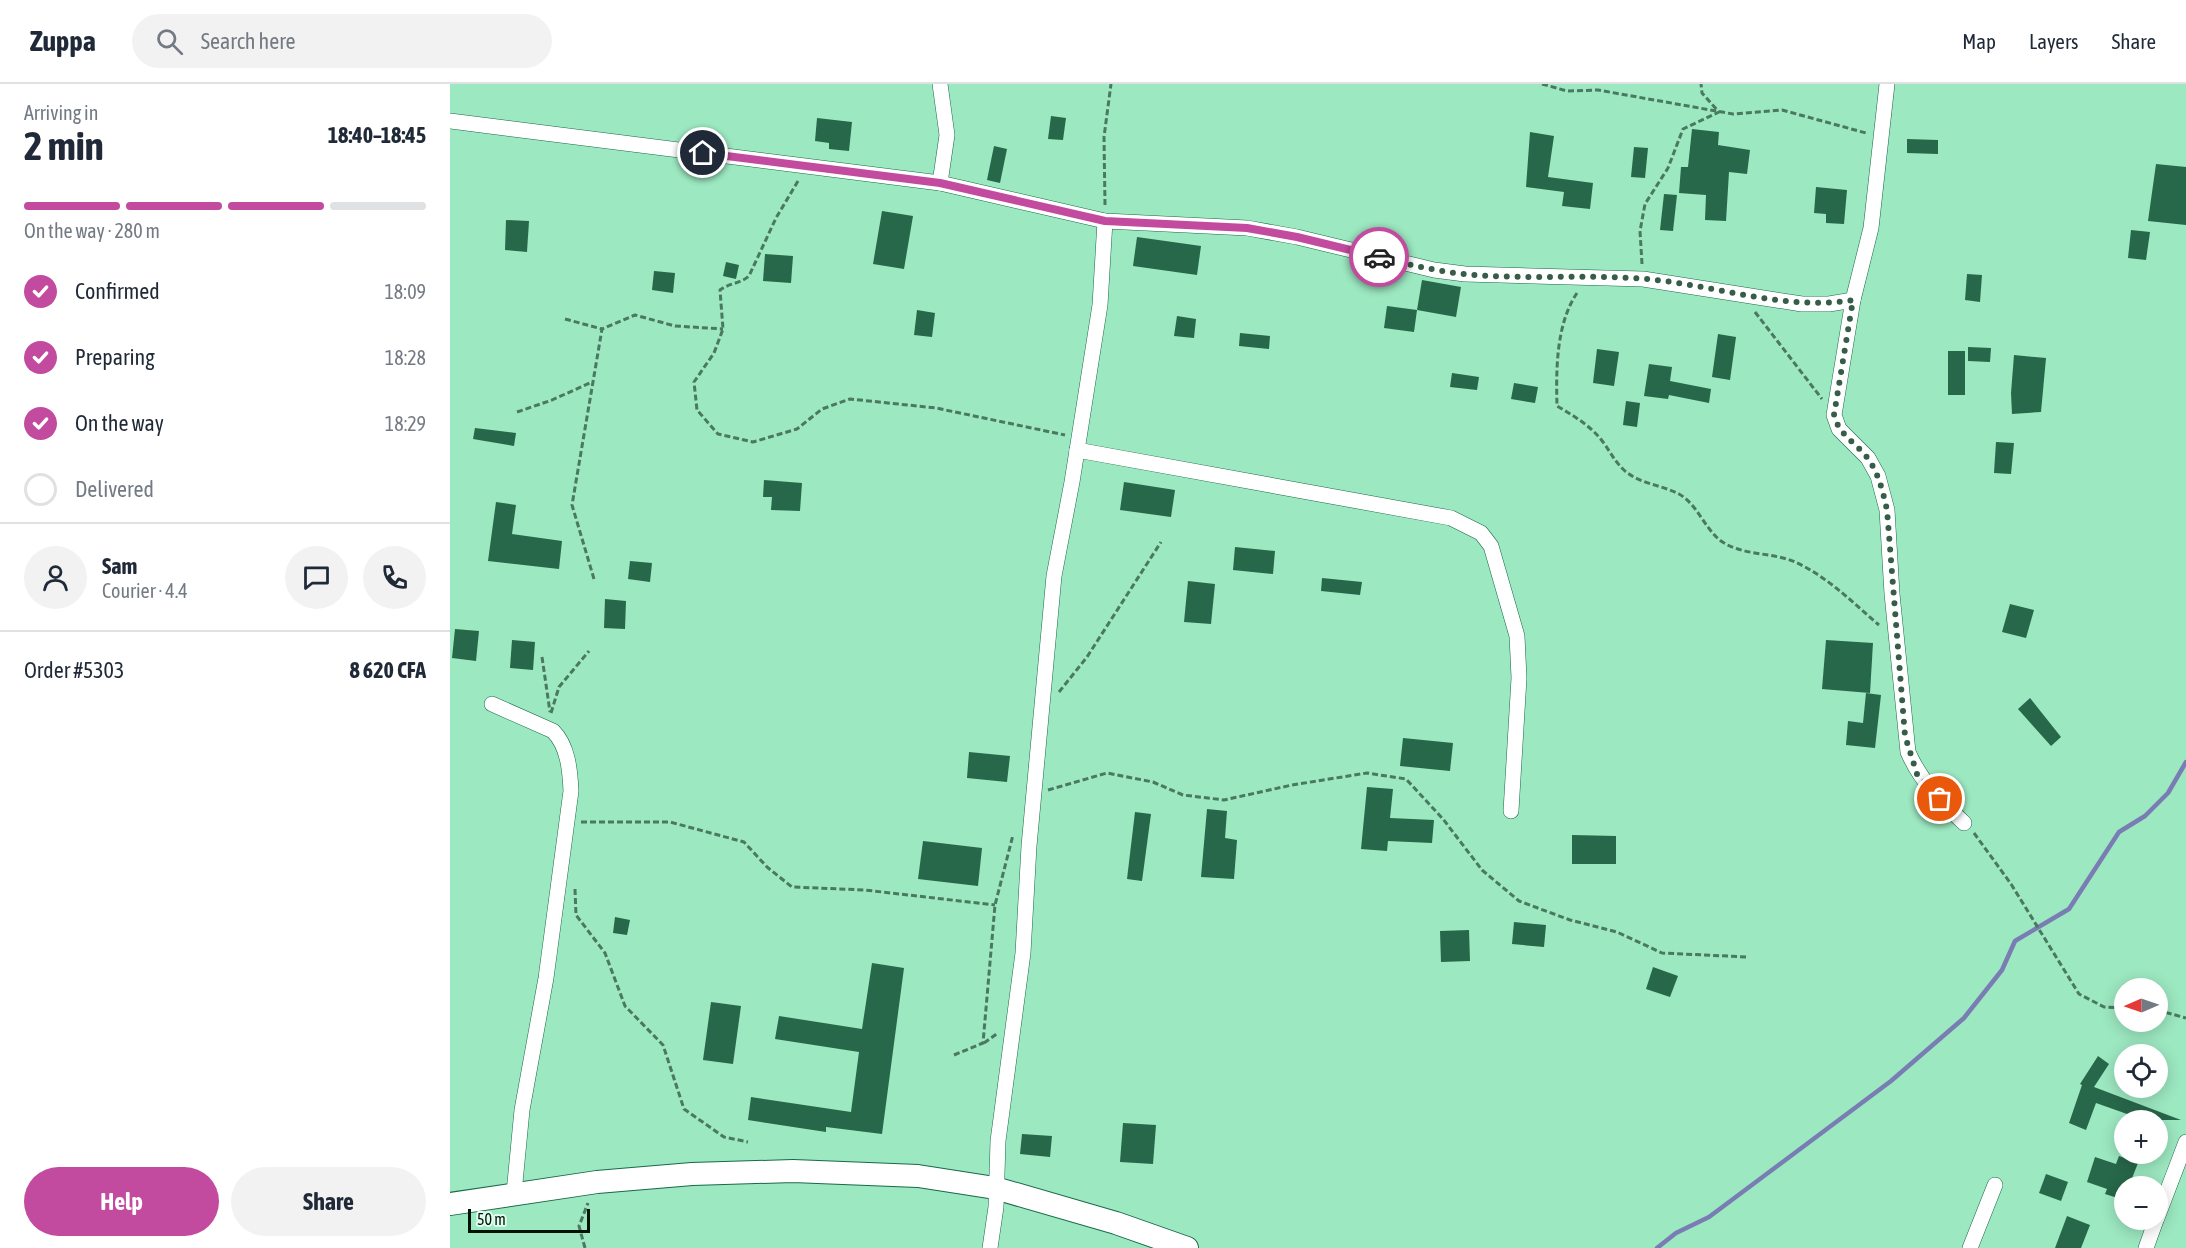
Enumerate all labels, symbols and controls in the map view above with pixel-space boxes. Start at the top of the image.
search box [132,14,552,68]
text: Zuppa [30,25,96,57]
icon: search [153,25,186,58]
text: Search here [201,28,296,54]
text: Map [1962,29,1996,53]
text: Layers [2029,29,2079,53]
text: Share [2112,29,2156,53]
text: Arriving in [24,101,98,124]
text: 18:40–18:45 [328,122,426,148]
text: 2 min [24,124,104,168]
pin [677,127,728,178]
icon: home [686,136,719,169]
text: On the way · 280 m [24,219,160,242]
courier [1349,227,1409,287]
icon: car [1363,241,1396,274]
icon: check [24,275,57,308]
text: Confirmed [75,278,160,304]
text: 18:09 [384,280,426,303]
icon: check [24,341,57,374]
text: Preparing [75,344,155,370]
text: 18:28 [385,346,426,369]
icon: check [24,407,57,440]
text: On the way [75,410,164,436]
text: 18:29 [385,412,426,435]
text: Delivered [75,476,154,502]
button: person [24,546,87,609]
button: chat [285,546,348,609]
button: phone [363,546,426,609]
text: Sam [102,553,137,579]
text: Courier · 4.4 [102,579,188,602]
text: Order #5303 [24,657,124,683]
text: 8 620 CFA [350,657,426,683]
pin [1914,773,1965,824]
icon: bag [1923,782,1956,815]
north arrow [2114,978,2168,1032]
map controls [2114,978,2168,1230]
button: locate [2114,1044,2168,1098]
button: + [2114,1110,2168,1164]
button: Help [24,1167,219,1236]
button: Share [231,1167,426,1236]
button: − [2114,1176,2168,1230]
scale bar [468,1206,590,1234]
text: 50 m [477,1210,506,1228]

